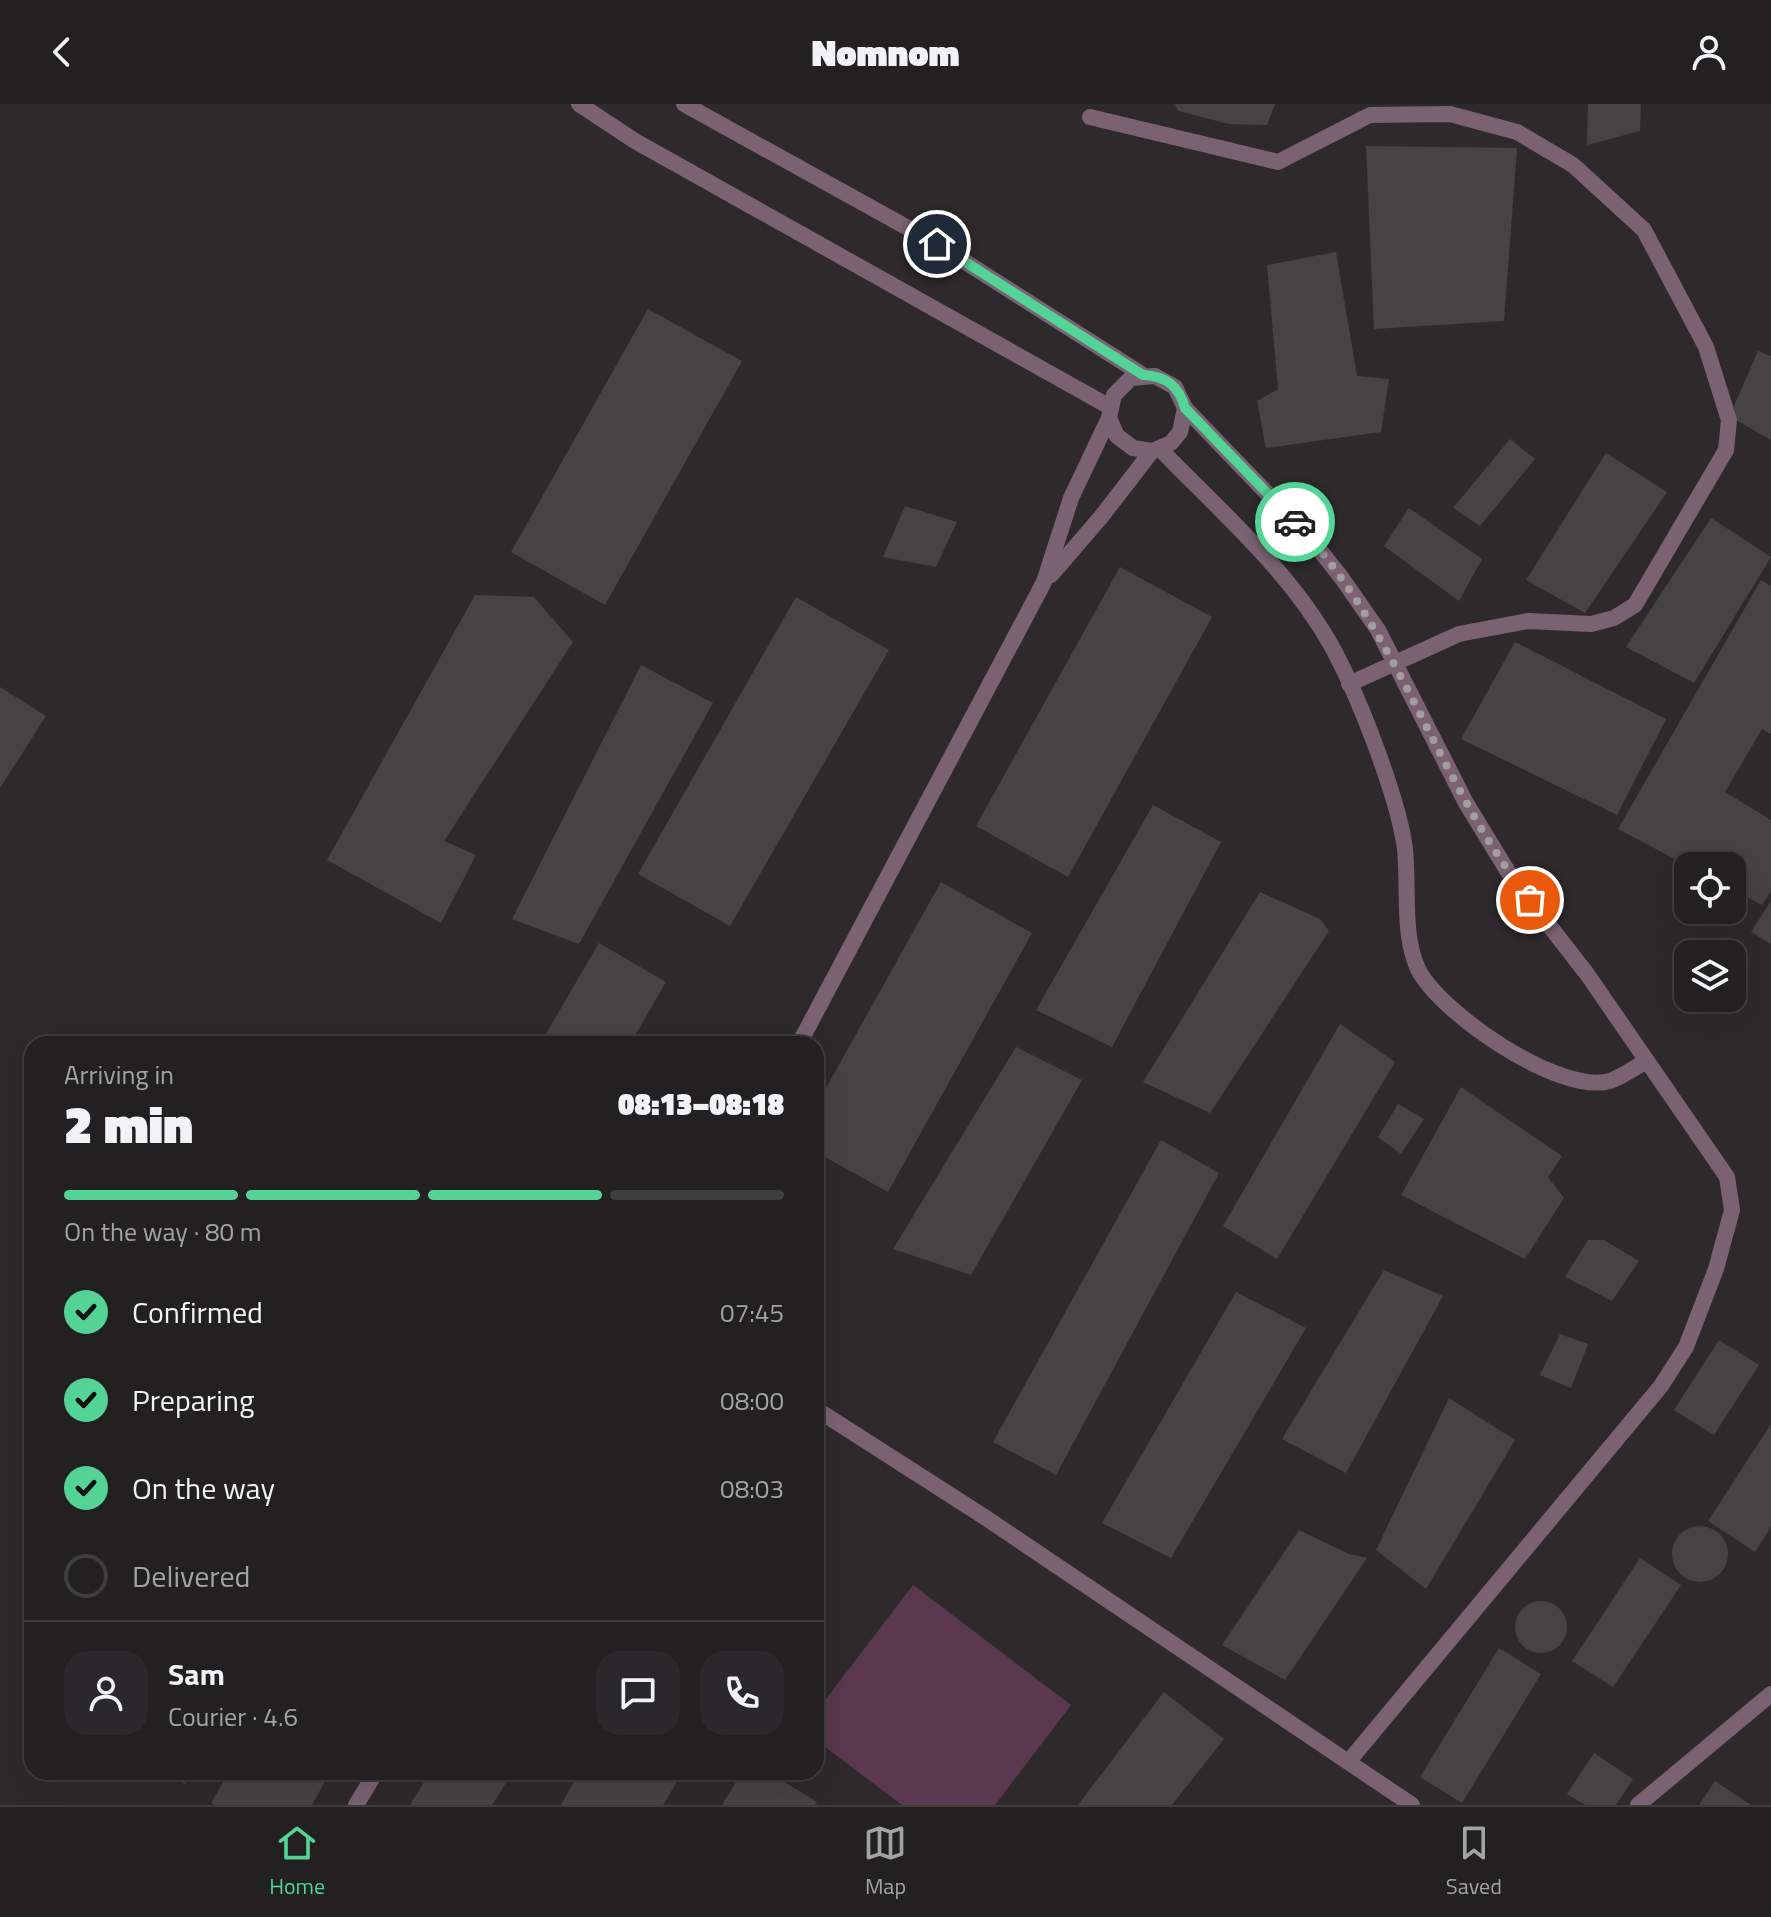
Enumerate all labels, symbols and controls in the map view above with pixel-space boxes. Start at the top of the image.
text: Nomnom [811,25,960,80]
icon: back [40,30,84,74]
icon: person [1687,30,1731,74]
pin [903,210,971,278]
icon: home [915,222,959,266]
courier [1255,482,1335,562]
icon: car [1273,500,1317,544]
map controls [1674,852,1746,1012]
button: locate [1674,852,1746,924]
pin [1496,866,1564,934]
icon: bag [1508,878,1552,922]
button: layers [1674,940,1746,1012]
text: Arriving in [64,1055,174,1094]
text: 08:13–08:18 [618,1081,784,1127]
text: 2 min [64,1084,193,1163]
text: On the way · 80 m [64,1212,262,1251]
text: Confirmed [132,1289,263,1335]
icon: check [64,1290,108,1334]
text: 07:45 [720,1293,784,1332]
text: Preparing [132,1377,254,1423]
icon: check [64,1378,108,1422]
text: 08:00 [720,1381,784,1420]
text: On the way [132,1465,275,1511]
icon: check [64,1466,108,1510]
text: 08:03 [720,1469,784,1508]
text: Delivered [132,1553,250,1599]
button: person [64,1651,148,1735]
text: Sam [168,1651,225,1697]
button: chat [596,1651,680,1735]
button: phone [700,1651,784,1735]
text: Courier · 4.6 [168,1697,298,1736]
tab: Home [269,1821,325,1903]
tab: Map [863,1821,907,1903]
tab: Saved [1446,1821,1502,1903]

